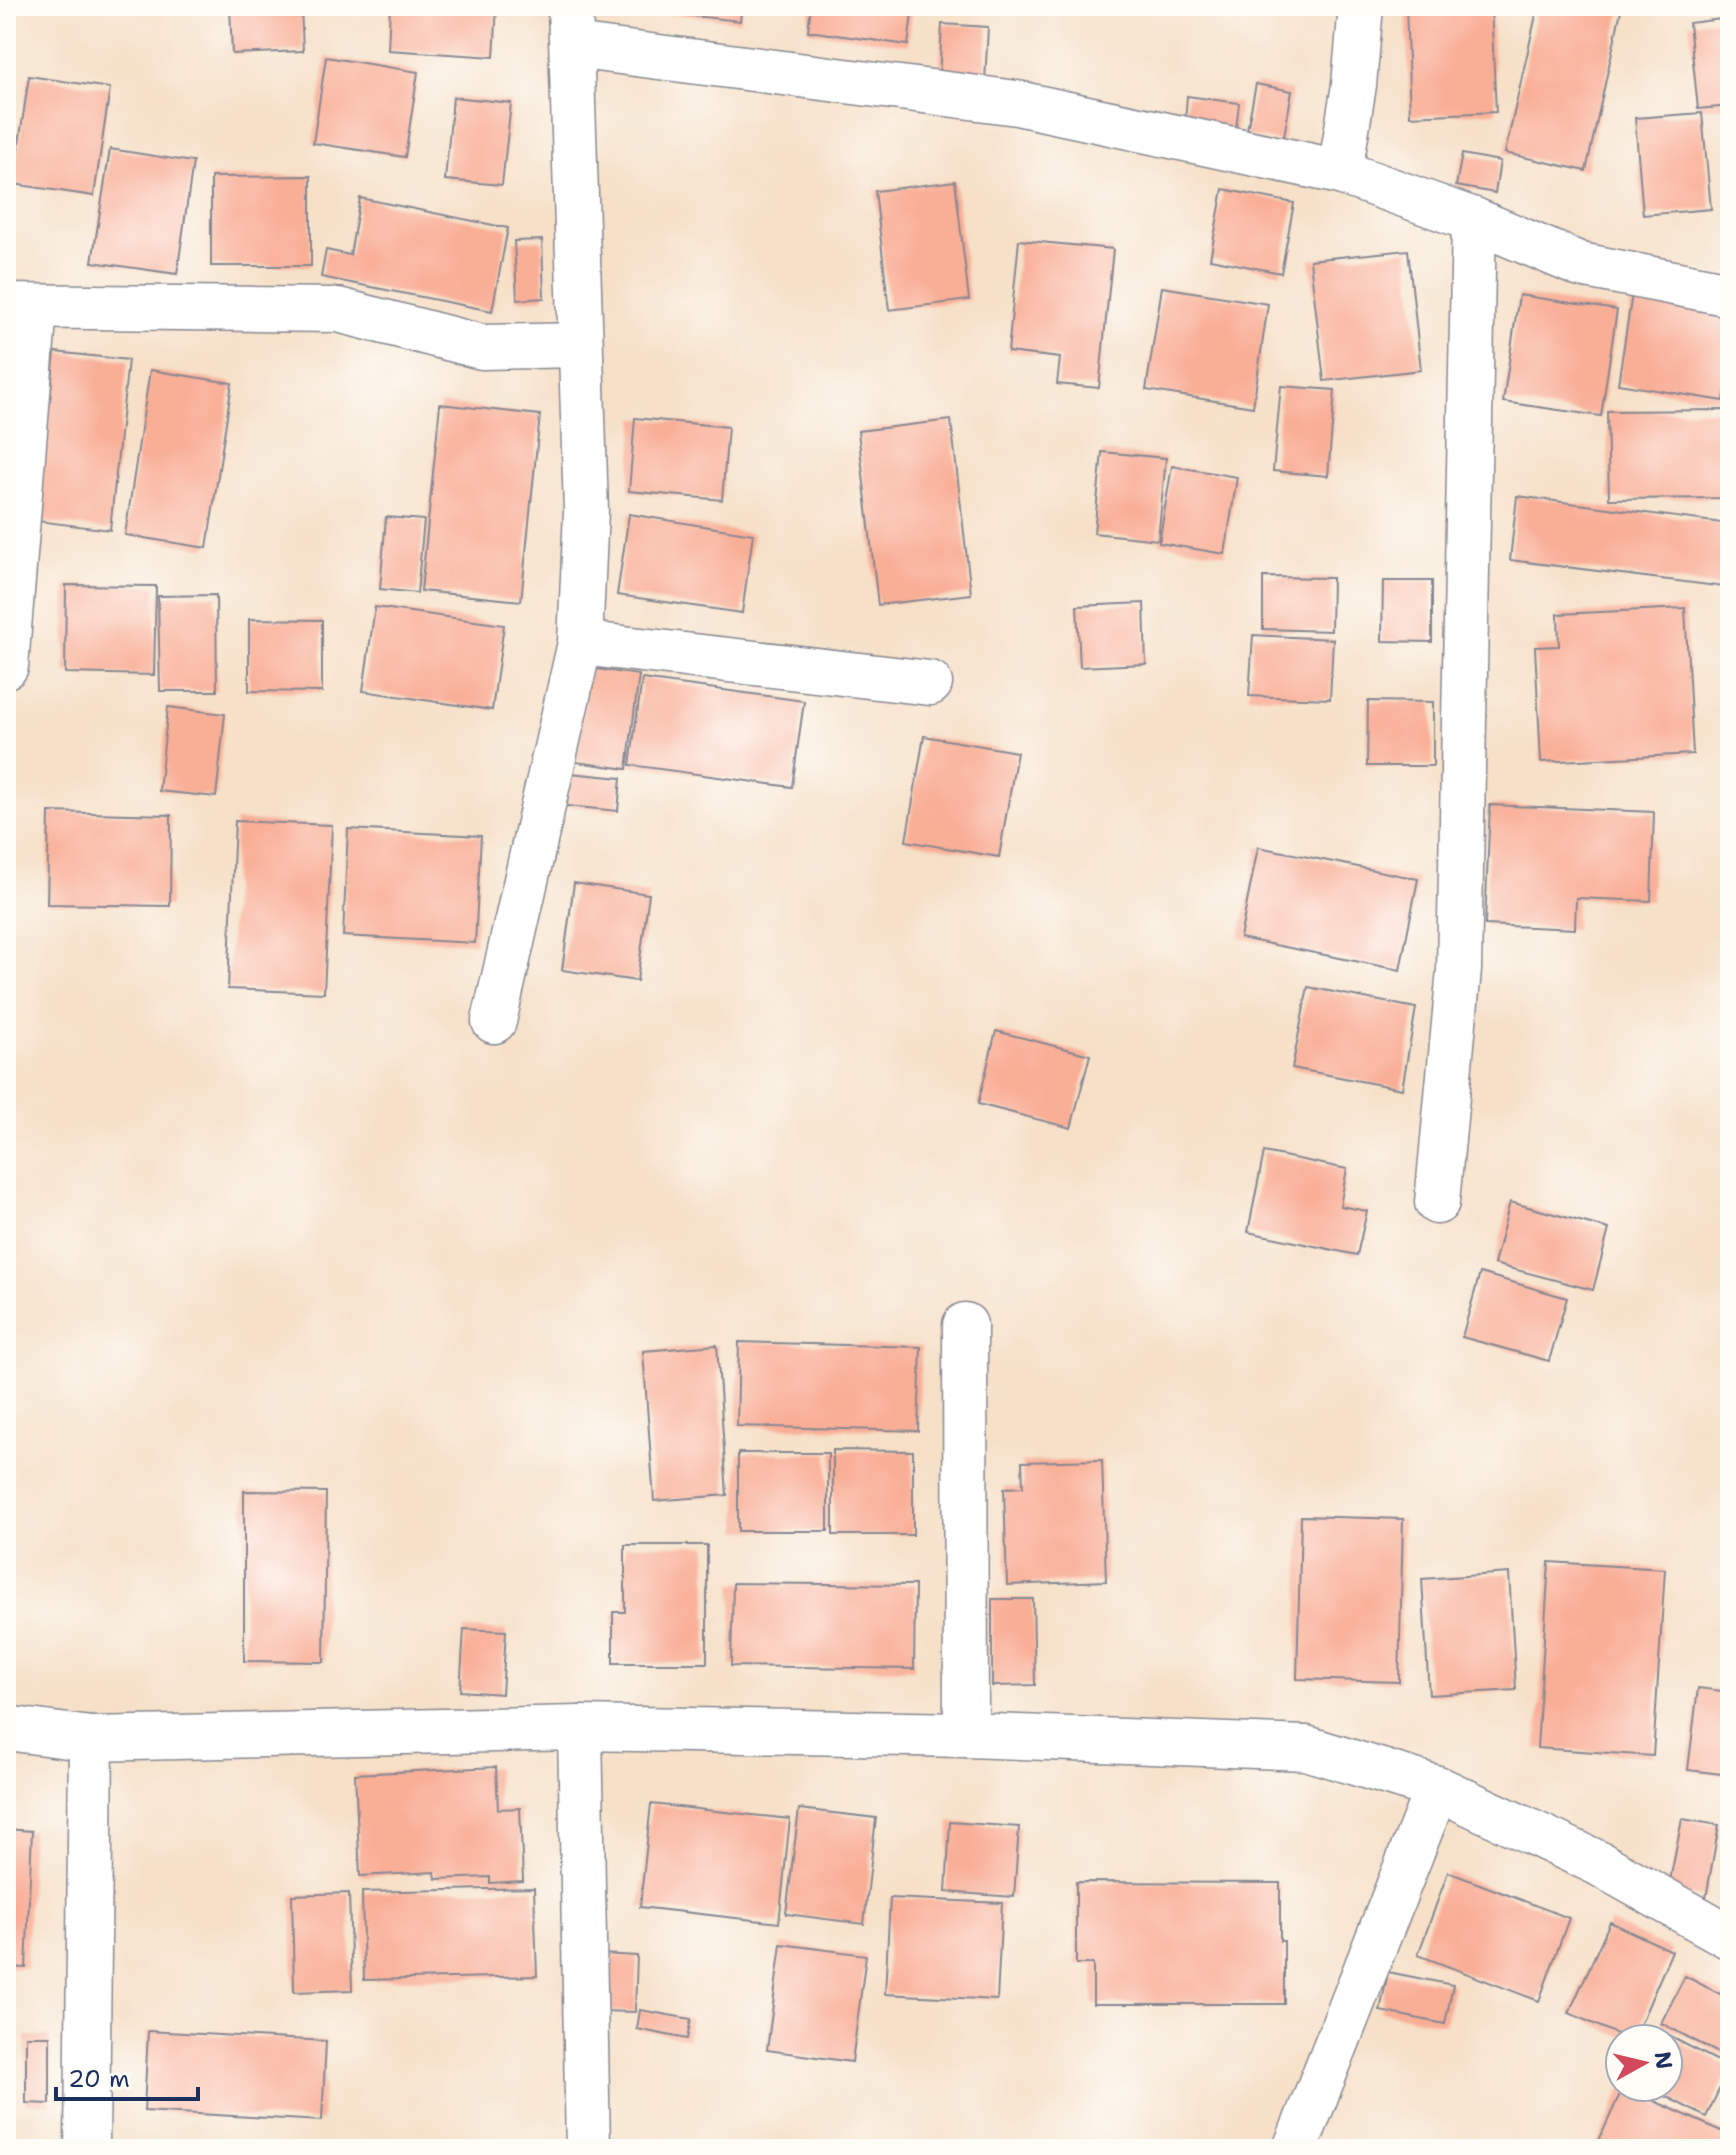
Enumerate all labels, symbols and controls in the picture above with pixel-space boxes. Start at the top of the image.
north arrow [1604,2023,1684,2103]
text: N [1648,2050,1679,2071]
scale bar [56,2051,198,2101]
text: 20 m [68,2063,130,2095]

